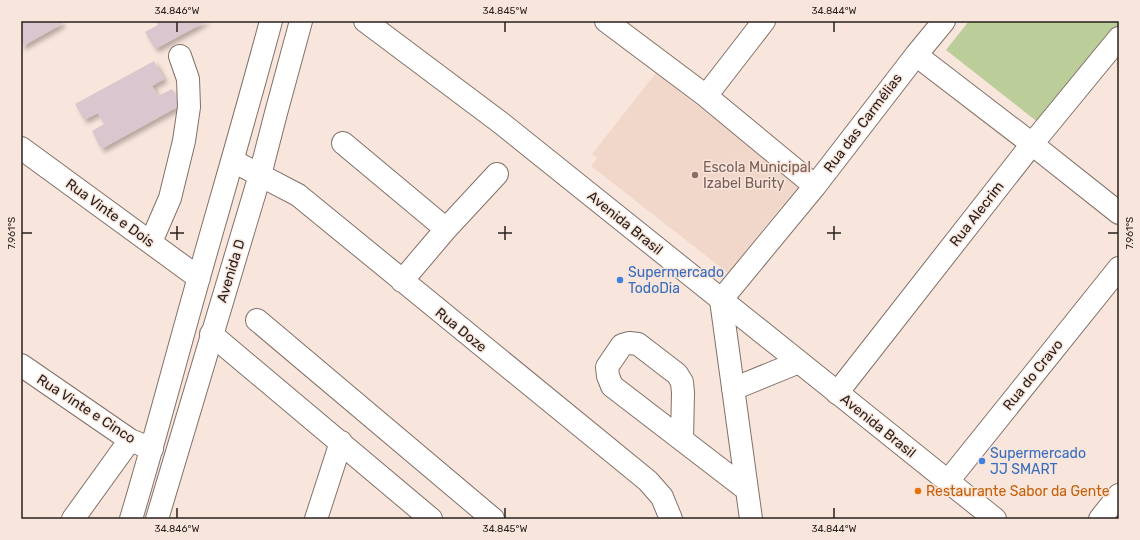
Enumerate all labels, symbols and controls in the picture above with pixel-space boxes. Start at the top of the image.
text: 34.846°W [155,5,199,17]
text: 34.845°W [483,5,527,17]
text: 34.844°W [811,5,857,17]
street label: Rua das Carmélias [820,70,906,176]
place label: Escola Municipal Izabel Burity [703,159,811,192]
marker: Escola Municipal Izabel Burity [690,170,700,180]
street label: Rua Vinte e Dois [62,175,158,251]
street label: Rua Alecrim [946,178,1008,250]
street label: Avenida Brasil [584,187,666,259]
text: 7.961°S [6,217,18,249]
text: 7.961°S [1124,217,1136,249]
street label: Avenida D [213,237,249,305]
place label: Supermercado TodoDia [628,264,724,297]
marker: Supermercado TodoDia [615,275,625,285]
street label: Rua Doze [432,304,490,356]
street label: Rua do Cravo [999,336,1067,414]
street label: Rua Vinte e Cinco [33,371,139,447]
street label: Avenida Brasil [837,390,919,462]
place label: Supermercado JJ SMART [990,445,1086,478]
marker: Supermercado JJ SMART [977,456,987,466]
place label: Restaurante Sabor da Gente [926,483,1110,500]
marker: Restaurante Sabor da Gente [913,486,923,496]
text: 34.846°W [155,523,199,535]
text: 34.845°W [483,523,527,535]
text: 34.844°W [811,523,857,535]

